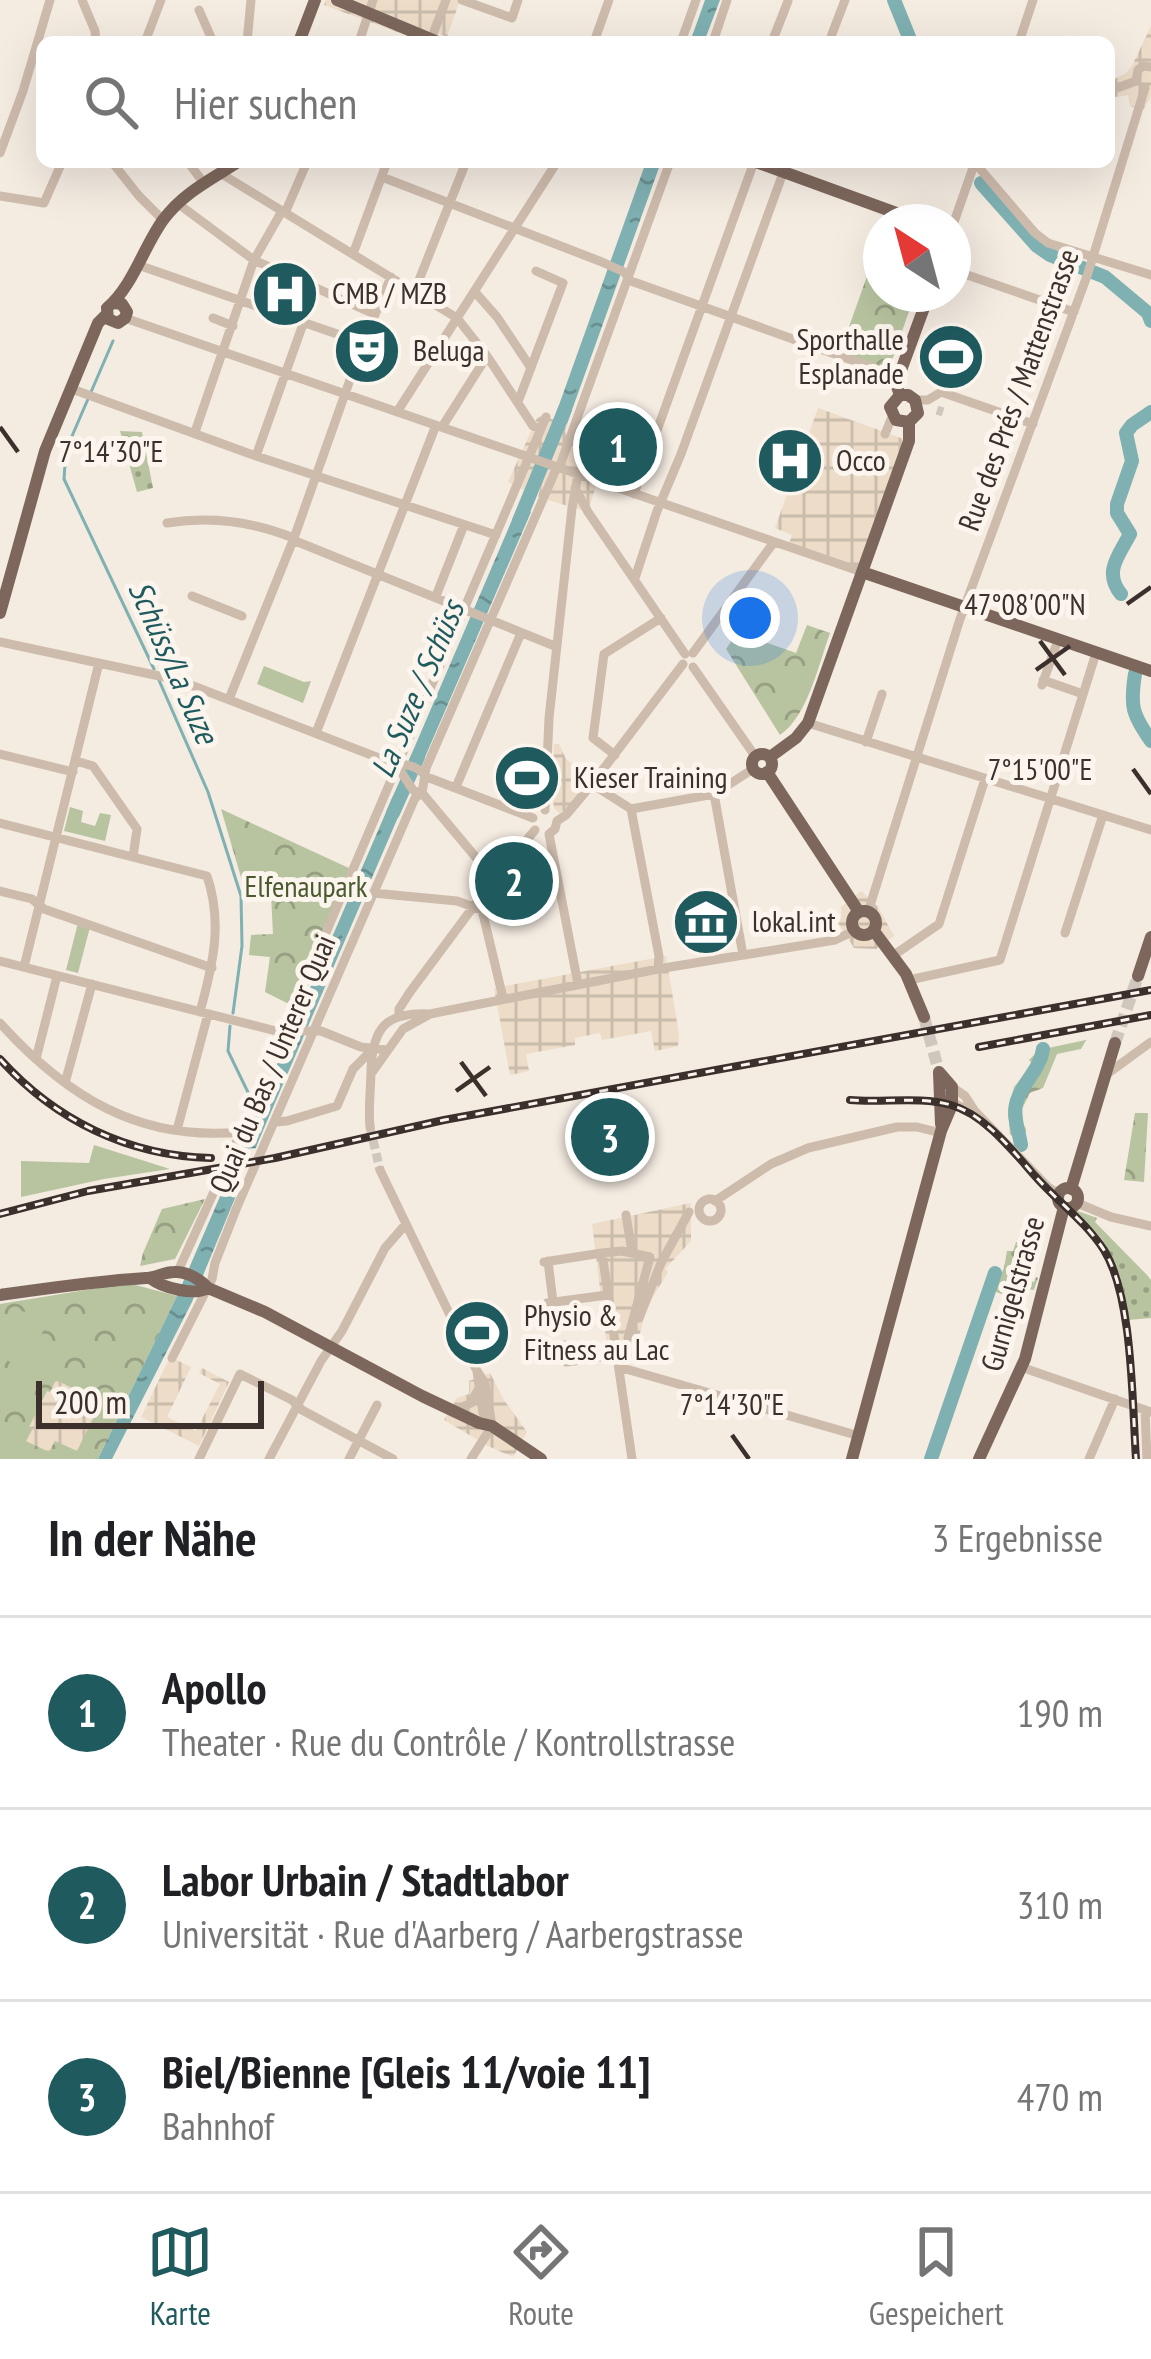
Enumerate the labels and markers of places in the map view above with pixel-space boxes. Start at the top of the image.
hospital icon: CMB / MZB [250,259,320,329]
place label: CMB / MZB [332,273,447,312]
theatre icon: Beluga [332,316,402,386]
place label: Sporthalle Esplanade [796,319,904,392]
sports icon: Sporthalle Esplanade [916,322,986,392]
place label: Beluga [413,330,485,369]
pin: 1 [579,402,657,492]
hospital icon: Occo [755,426,825,496]
place label: Occo [836,440,886,479]
sports icon: Kieser Training [492,743,562,813]
place label: Kieser Training [574,757,727,796]
pin: 2 [475,836,553,926]
museum icon: lokal.int [671,887,741,957]
place label: lokal.int [752,901,837,940]
pin: 3 [571,1092,649,1182]
place label: Physio & Fitness au Lac [524,1295,670,1368]
sports icon: Physio & Fitness au Lac [442,1298,512,1368]

